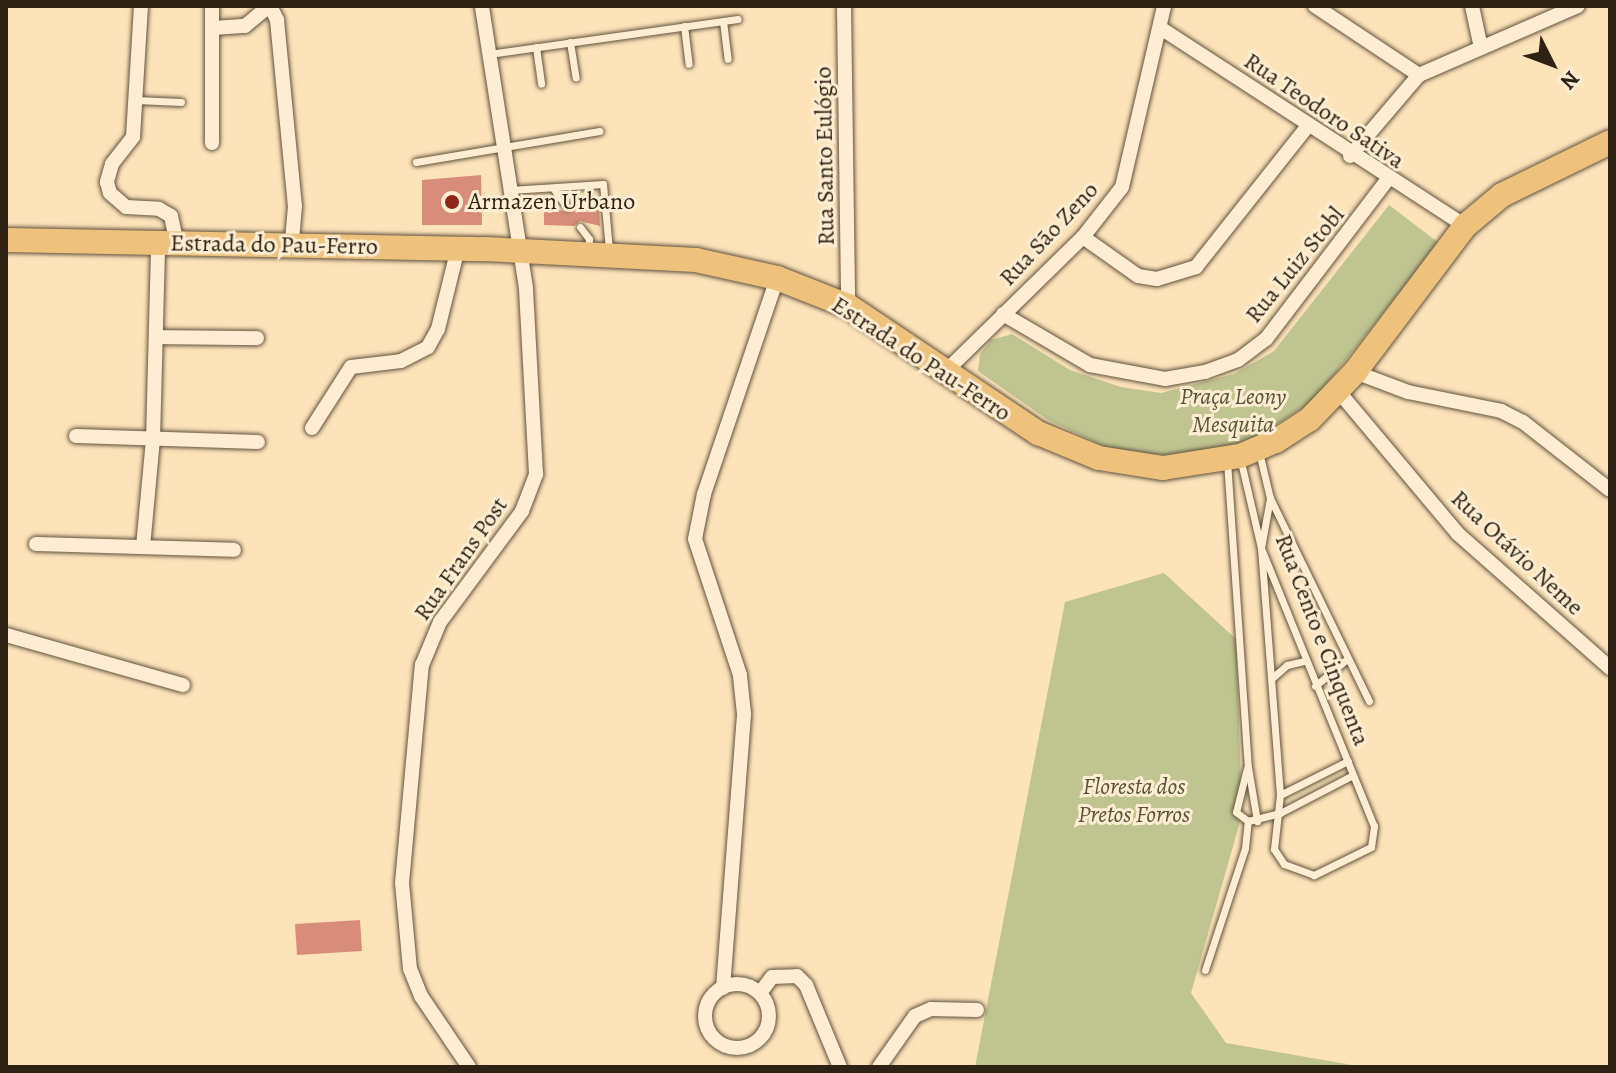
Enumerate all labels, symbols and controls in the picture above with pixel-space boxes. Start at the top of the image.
north arrow [1512,24,1592,104]
street label: Rua Teodoro Sativa [1238,47,1410,175]
text: N [1553,64,1586,96]
street label: Rua Santo Eulógio [809,66,841,246]
street label: Rua São Zeno [993,176,1105,292]
place label: Armazen Urbano [468,188,635,216]
marker: Armazen Urbano [443,193,461,211]
street label: Rua Luiz Stobl [1239,201,1351,329]
street label: Estrada do Pau-Ferro [170,229,378,261]
street label: Estrada do Pau-Ferro [826,290,1016,428]
park label: Praça Leony Mesquita [1180,383,1286,439]
street label: Rua Otávio Neme [1445,484,1589,622]
street label: Rua Frans Post [408,492,514,626]
street label: Rua Cento e Cinquenta [1268,530,1376,750]
park label: Floresta dos Pretos Forros [1078,773,1190,829]

